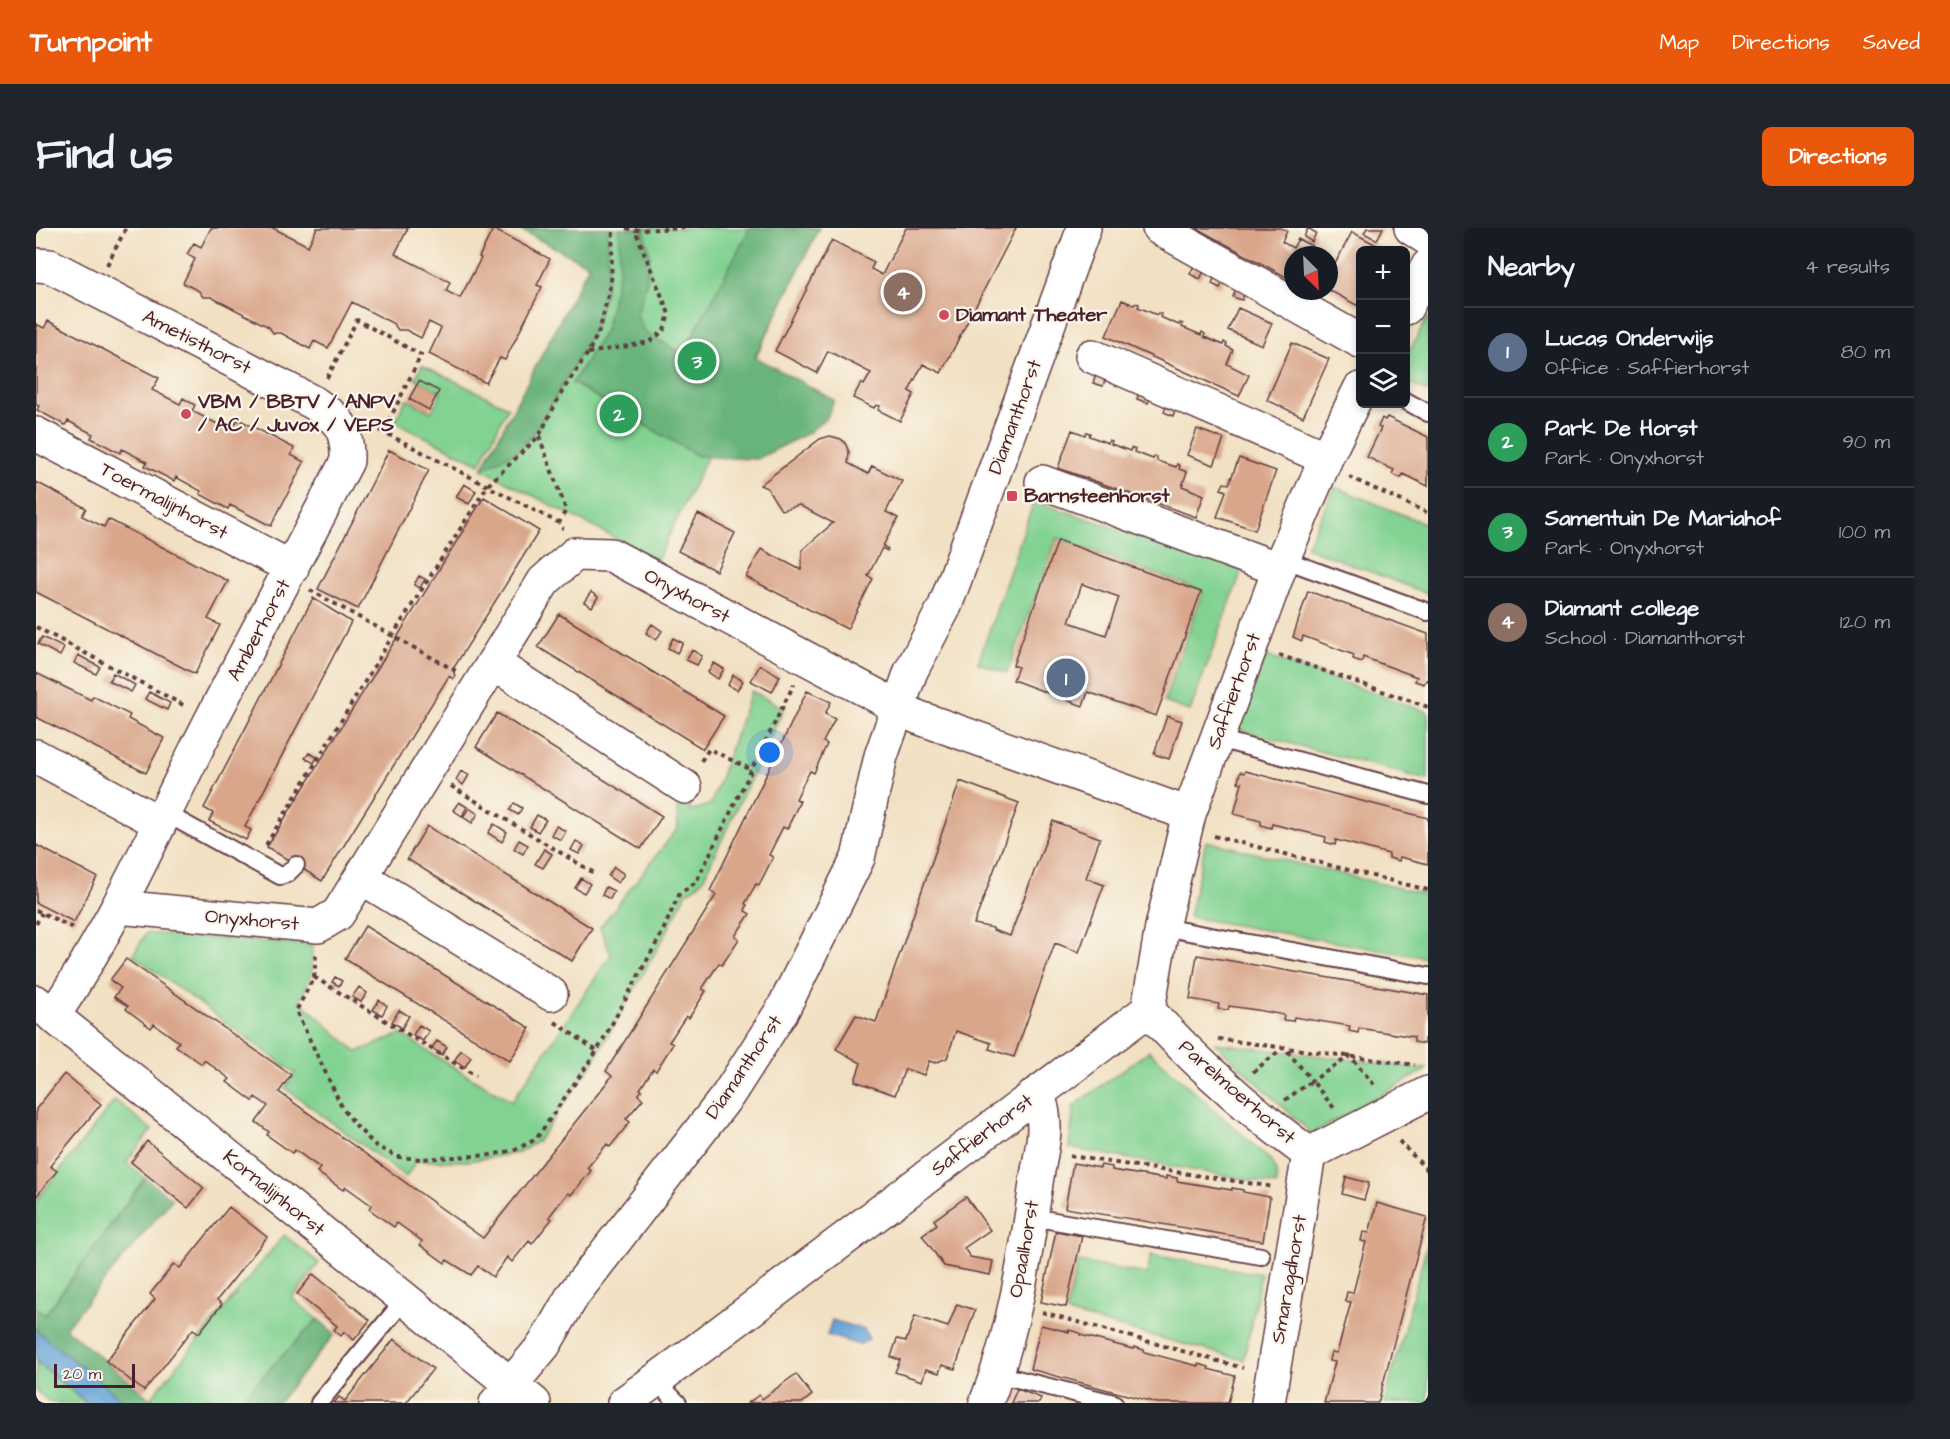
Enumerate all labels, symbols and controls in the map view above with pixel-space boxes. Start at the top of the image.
text: Turnpoint [30,23,152,62]
text: Map [1659,28,1699,57]
text: Directions [1732,28,1830,57]
text: Saved [1863,28,1920,57]
text: Find us [36,127,173,185]
button: Directions [1762,127,1914,186]
north arrow [1284,246,1338,300]
map controls [1356,246,1410,408]
button: + [1356,246,1410,300]
text: Nearby [1488,249,1575,285]
text: 4 results [1805,253,1890,281]
pin: 4 [884,270,922,314]
button: − [1356,300,1410,354]
place label: Diamant Theater [956,301,1108,329]
street label: Ametisthorst [138,303,256,381]
marker: Diamant Theater [937,308,951,322]
text: Lucas Onderwijs [1545,323,1714,354]
pin: 3 [678,338,716,384]
text: 1 [1506,338,1509,366]
text: 80 m [1841,338,1890,366]
button: layers [1356,354,1410,408]
text: Office · Saffierhorst [1545,354,1749,382]
street label: Diamanthorst [981,356,1049,478]
place label: VBM / BBTV / ANPV / AC / Juvox / VEPS [197,388,396,439]
pin: 2 [600,392,638,436]
marker: VBM / BBTV / ANPV / AC / Juvox / VEPS [179,407,193,421]
text: Park De Horst [1545,413,1697,444]
text: 2 [1502,428,1513,456]
text: 90 m [1842,428,1890,456]
text: Park · Onyxhorst [1545,444,1704,472]
street label: Toermalijnhorst [95,455,233,547]
place label: Barnsteenhorst [1024,482,1170,510]
marker: Barnsteenhorst [1005,489,1019,503]
text: Samentuin De Mariahof [1545,503,1781,534]
text: 3 [1502,518,1513,546]
text: 100 m [1839,518,1890,546]
text: Park · Onyxhorst [1545,534,1704,562]
street label: Onyxhorst [638,562,735,631]
street label: Amberhorst [220,574,298,686]
text: Diamant college [1545,593,1699,624]
text: 4 [1501,608,1514,636]
text: 120 m [1840,608,1890,636]
text: School · Diamanthorst [1545,624,1745,652]
street label: Saffierhorst [1200,629,1268,753]
pin: 1 [1046,656,1086,700]
your location [755,738,784,767]
street label: Onyxhorst [204,902,300,939]
street label: Diamanthorst [699,1009,789,1125]
street label: Parelmoerhorst [1172,1033,1302,1151]
street label: Saffierhorst [925,1087,1039,1183]
street label: Kornalijnhorst [217,1143,331,1243]
street label: Opaalhorst [1002,1198,1046,1300]
street label: Smaragdhorst [1264,1212,1315,1346]
scale bar [54,1361,135,1388]
text: 20 m [63,1363,101,1385]

